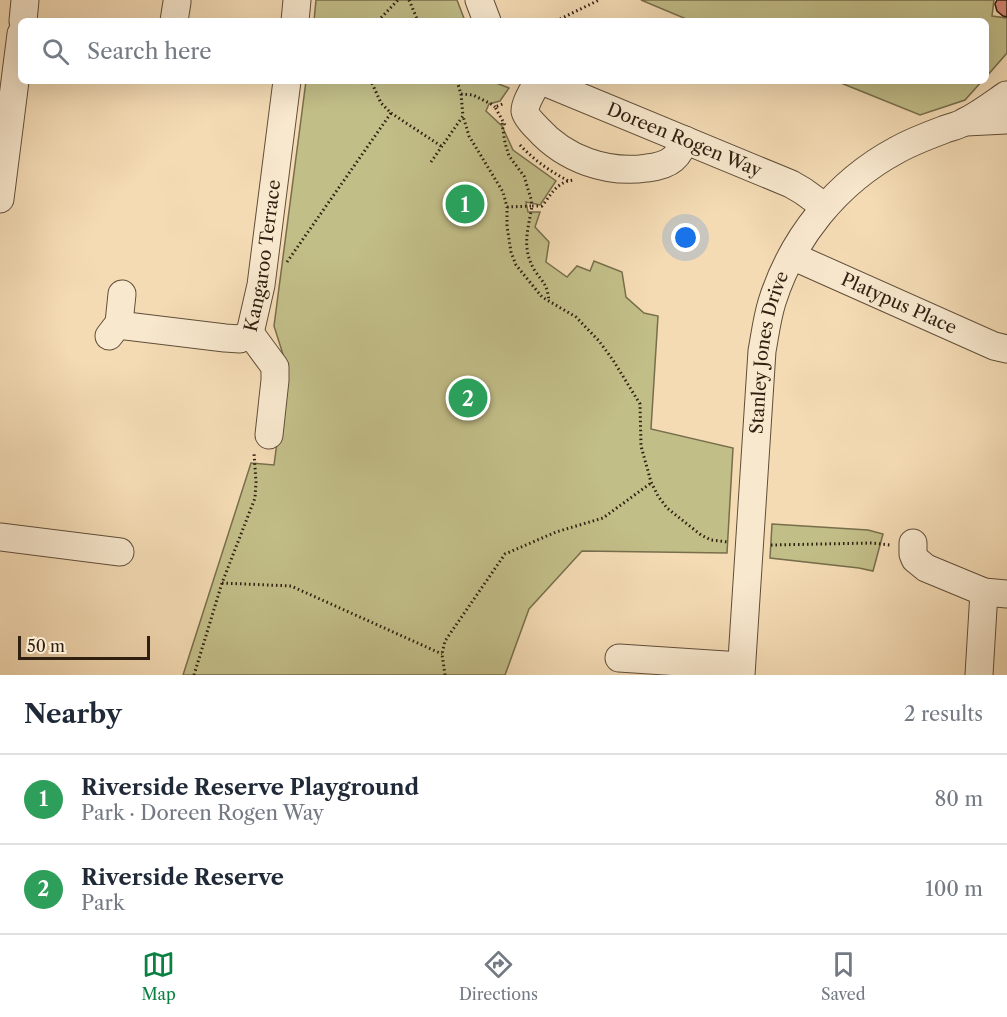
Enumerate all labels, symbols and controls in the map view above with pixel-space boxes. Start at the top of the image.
search box [18,18,989,84]
icon: search [39,35,72,68]
text: Search here [87,38,212,65]
street label: Doreen Rogen Way [604,98,766,182]
street label: Kangaroo Terrace [240,178,285,334]
pin: 1 [446,182,484,226]
your location [671,223,700,252]
street label: Stanley Jones Drive [746,268,793,435]
street label: Platypus Place [838,268,960,339]
pin: 2 [448,376,488,420]
scale bar [18,633,150,660]
text: 50 m [27,636,65,656]
text: Nearby [24,698,122,730]
text: 2 results [904,702,983,726]
text: Riverside Reserve Playground [81,774,419,801]
text: 1 [39,787,48,811]
text: 80 m [935,787,983,811]
text: Park · Doreen Rogen Way [81,801,324,825]
text: Riverside Reserve [81,864,284,891]
text: 2 [38,877,49,901]
text: 100 m [925,877,983,901]
text: Park [81,891,124,915]
tab: Map [142,948,176,1004]
tab: Directions [459,948,538,1004]
tab: Saved [821,948,865,1004]

